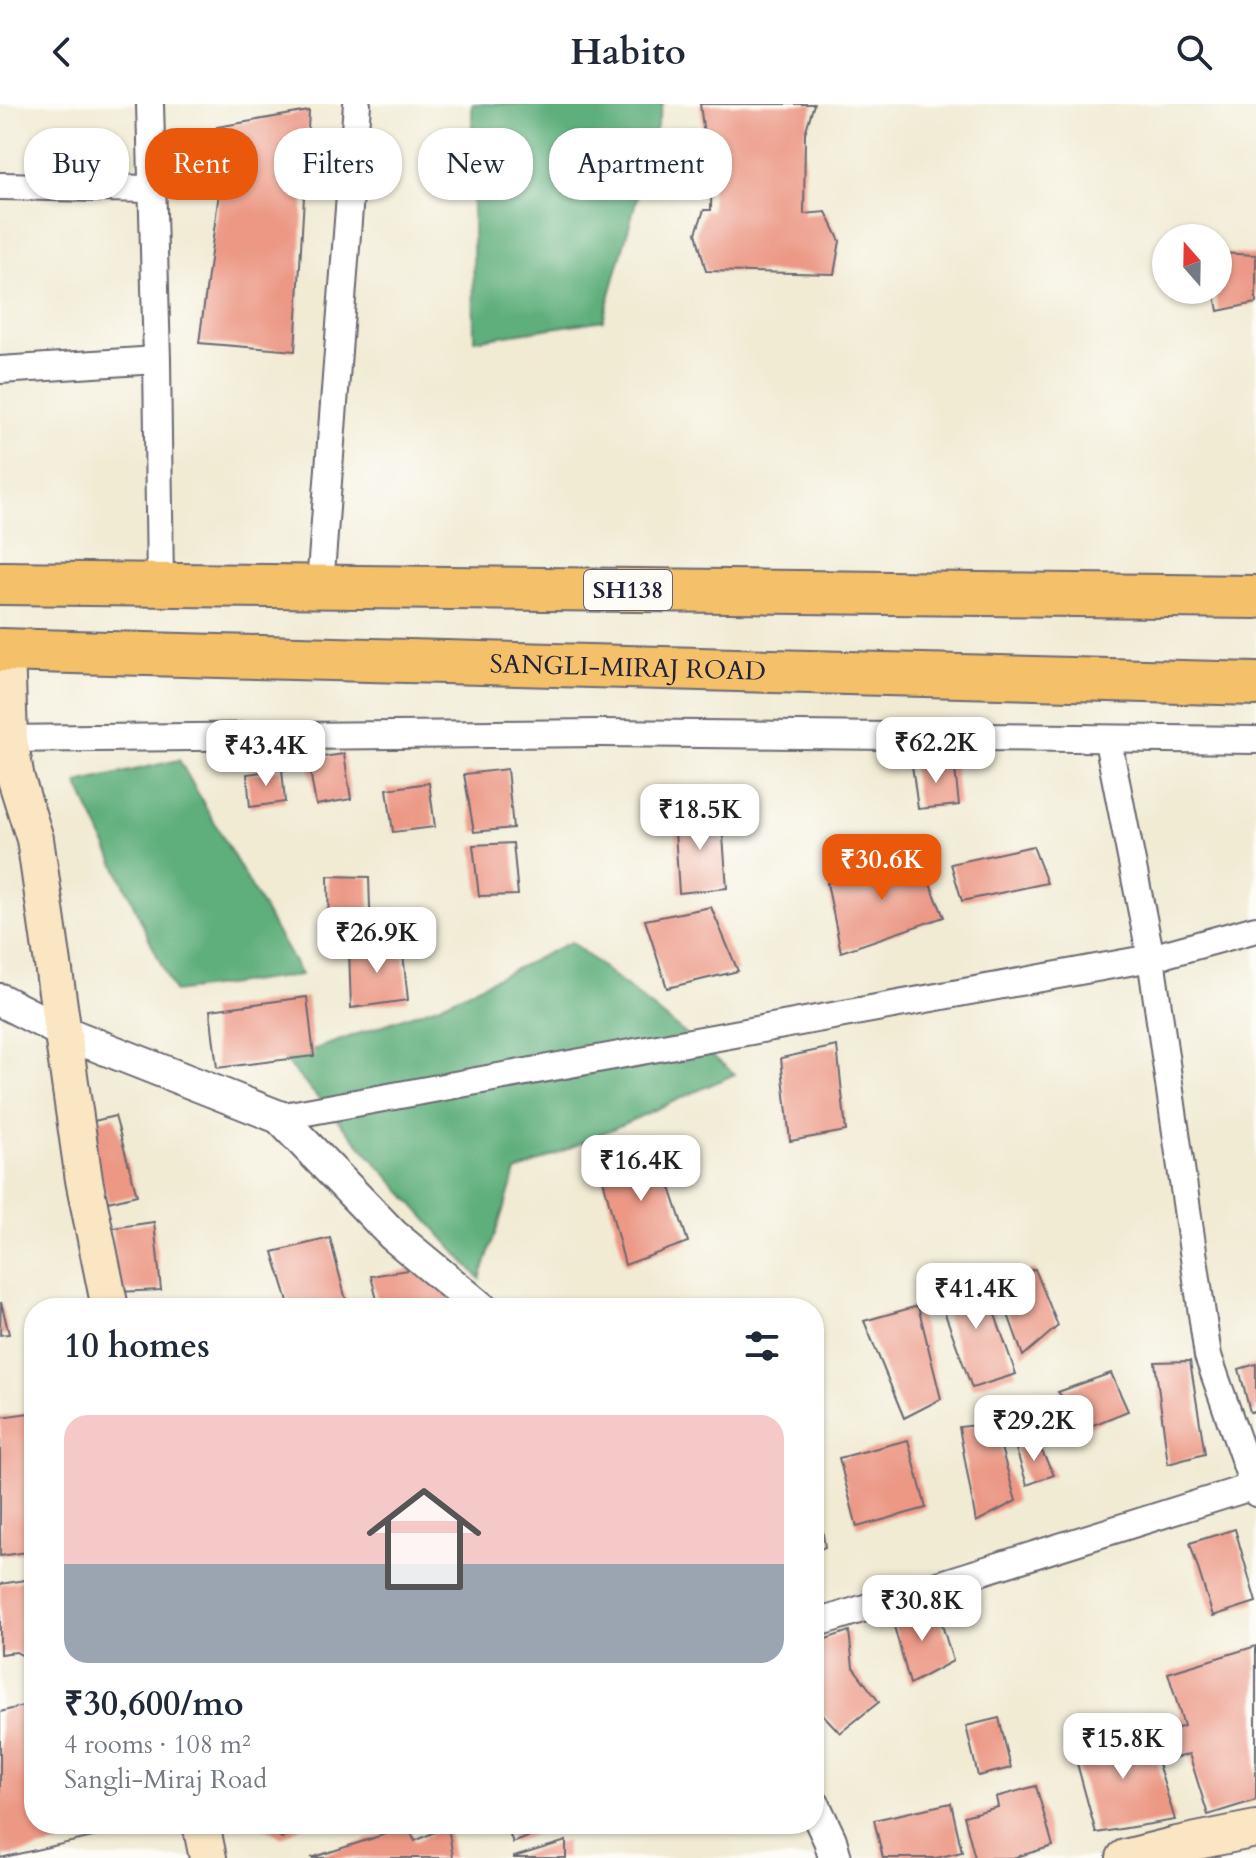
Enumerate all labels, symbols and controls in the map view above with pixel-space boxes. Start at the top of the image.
text: Habito [570,28,686,77]
icon: back [40,30,84,74]
icon: search [1172,30,1216,74]
chip: Buy [24,128,129,200]
chip: Rent [145,128,258,200]
chip: Filters [274,128,402,200]
chip: New [418,128,533,200]
chip: Apartment [549,128,732,200]
north arrow [1152,224,1232,304]
map controls [1152,224,1232,304]
road number: SH138 [584,570,672,610]
street label: SANGLI-MIRAJ ROAD [489,646,766,688]
pin: ₹62.2K [871,717,1001,785]
pin: ₹43.4K [201,720,331,788]
text: ₹62.2K [894,725,978,760]
text: ₹43.4K [224,728,308,763]
pin: ₹18.5K [635,784,765,852]
text: ₹18.5K [658,792,742,827]
pin: ₹30.6K [817,834,947,902]
text: ₹30.6K [840,842,924,877]
pin: ₹26.9K [312,907,442,975]
text: ₹26.9K [335,915,419,950]
pin: ₹16.4K [576,1135,706,1203]
text: ₹16.4K [599,1143,683,1178]
pin: ₹41.4K [911,1263,1041,1331]
text: ₹41.4K [934,1271,1018,1306]
text: 10 homes [64,1323,210,1369]
icon: filters [740,1324,784,1368]
pin: ₹29.2K [969,1395,1099,1463]
text: ₹29.2K [992,1403,1076,1438]
icon: home [352,1467,496,1611]
pin: ₹30.8K [857,1575,987,1643]
text: ₹30.8K [880,1583,964,1618]
text: ₹30,600/mo [64,1681,244,1727]
pin: ₹15.8K [1058,1713,1188,1781]
text: ₹15.8K [1081,1721,1165,1756]
text: 4 rooms · 108 m² [64,1727,251,1762]
text: Sangli-Miraj Road [64,1762,267,1797]

